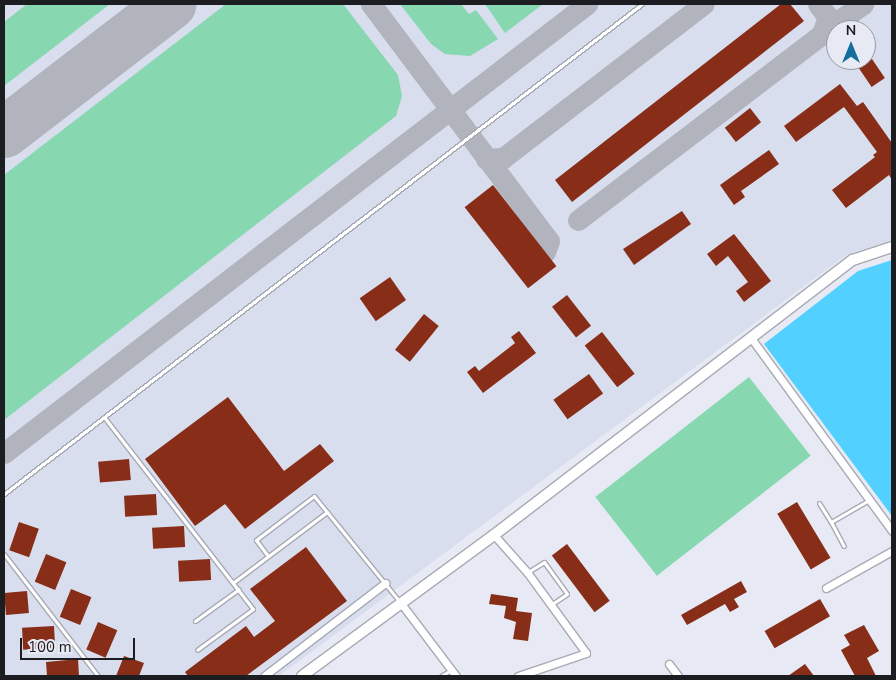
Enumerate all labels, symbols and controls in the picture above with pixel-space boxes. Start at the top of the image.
north arrow [826,20,876,70]
text: N [846,21,856,40]
scale bar [22,628,138,660]
text: 100 m [28,637,72,657]

